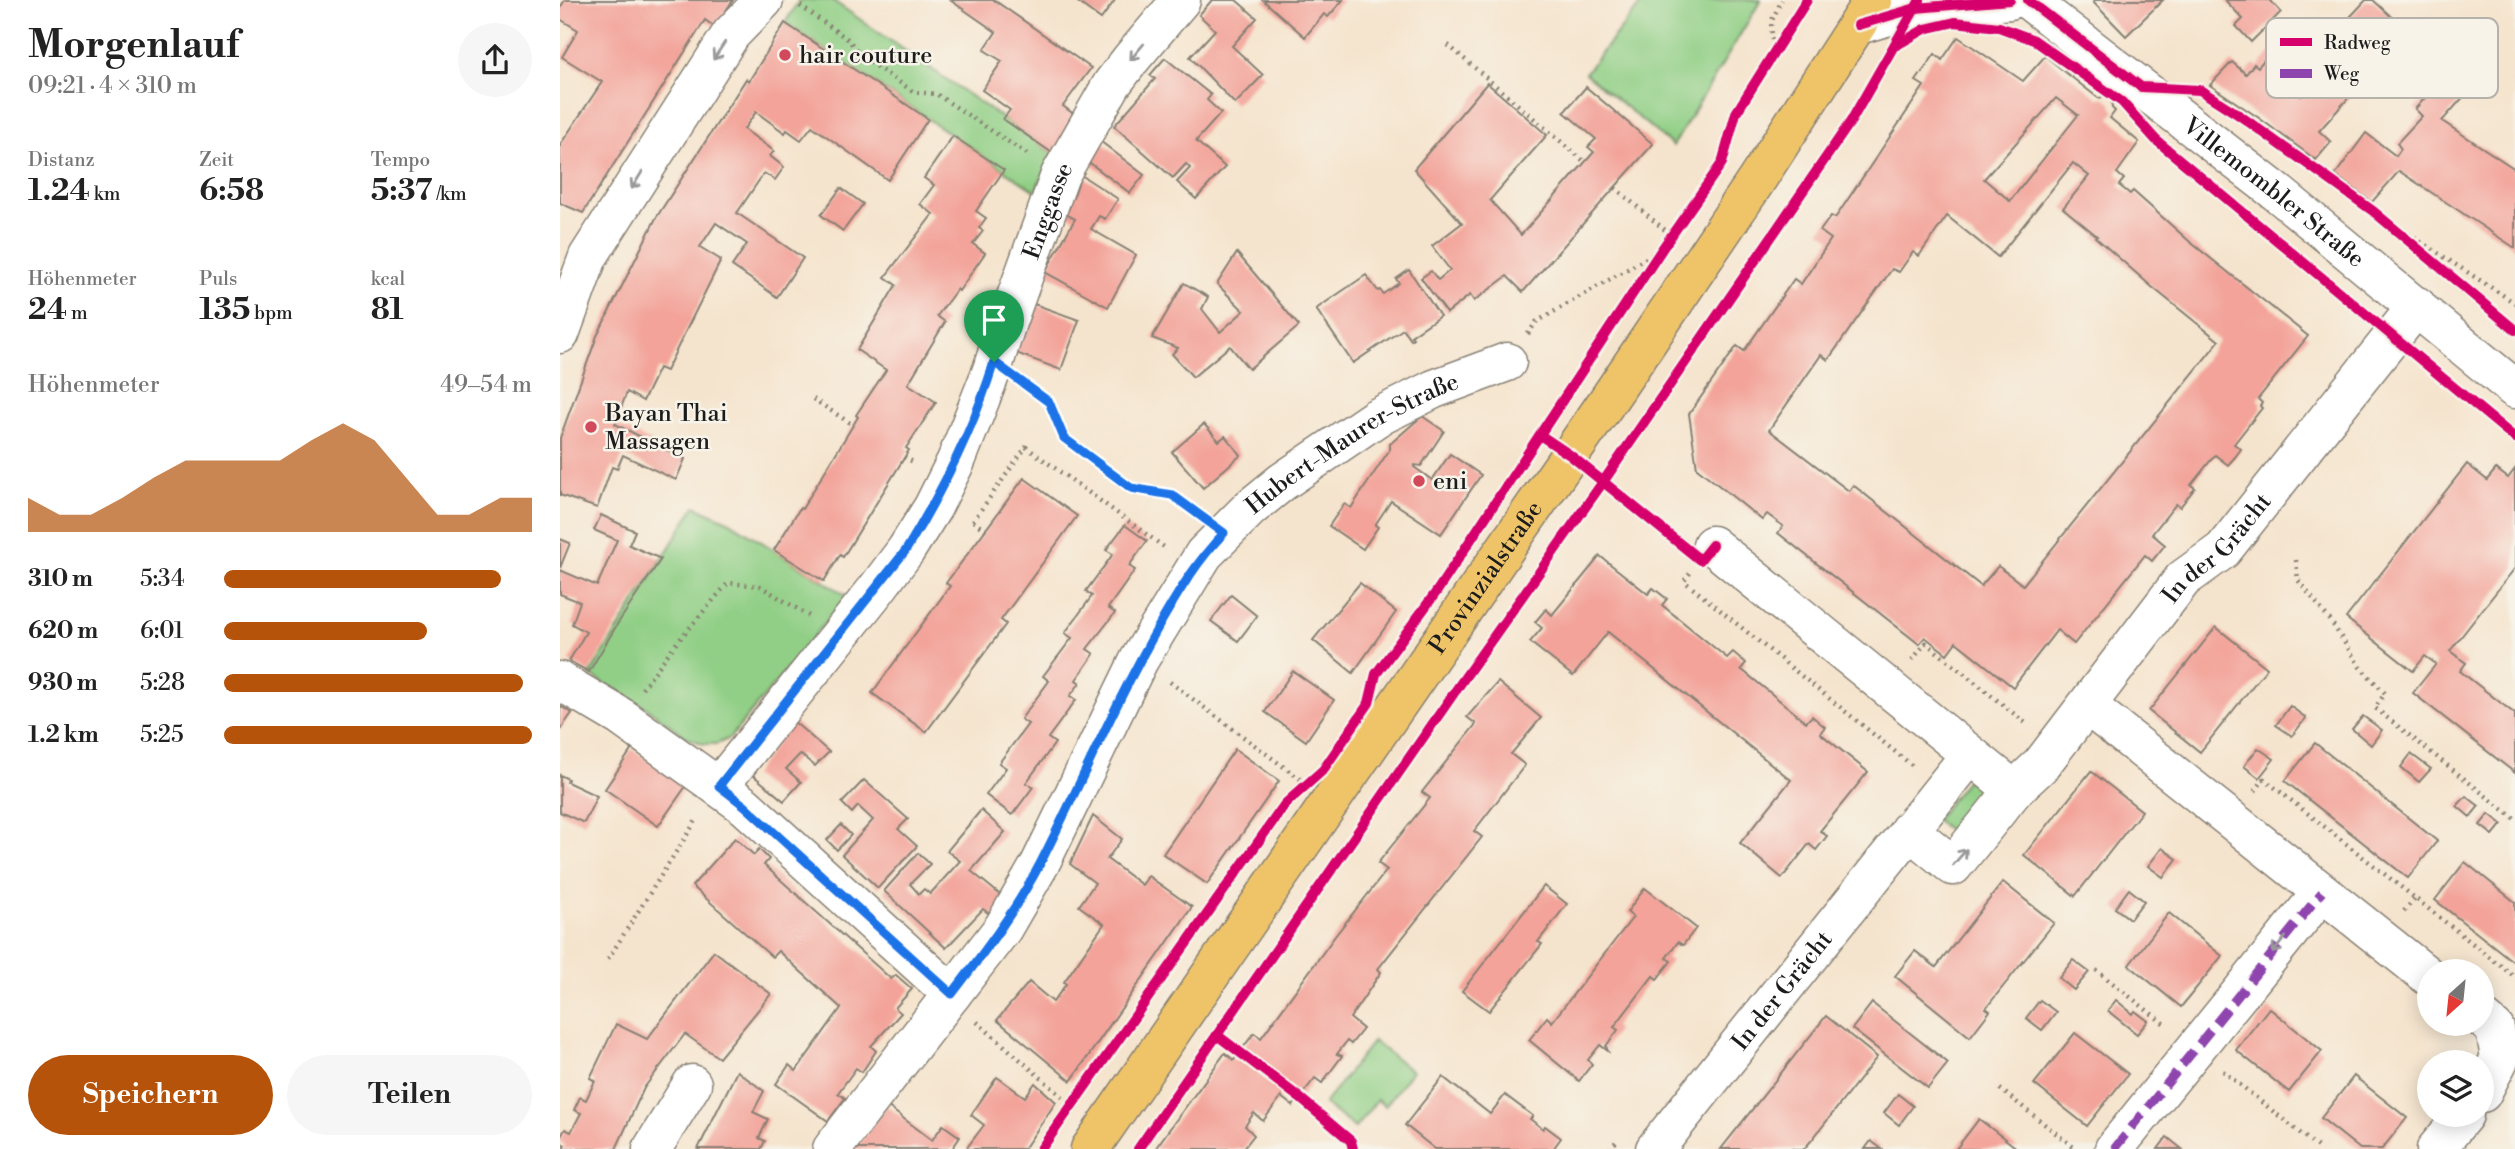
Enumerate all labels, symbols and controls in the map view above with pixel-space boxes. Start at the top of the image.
legend [2266,18,2498,98]
text: Morgenlauf [28,22,239,69]
button: share [458,23,532,97]
text: Radweg [2324,31,2391,55]
one-way arrow [712,41,726,61]
place label: hair couture [799,41,932,71]
one-way arrow [1129,42,1145,60]
marker: hair couture [777,47,793,63]
text: Weg [2323,62,2360,86]
text: 09:21 · 4 × 310 m [28,72,197,100]
street label: Villemombler Straße [2176,111,2370,274]
text: Distanz [28,148,95,172]
text: Zeit [199,148,234,172]
text: Tempo [371,148,430,172]
street label: Enggasse [1017,157,1080,263]
one-way arrow [629,169,643,189]
text: 1.24 [28,172,90,210]
text: 6:58 [199,172,264,210]
text: 5:37 [371,172,433,210]
text: km [90,182,120,206]
text: /km [433,182,467,206]
text: Höhenmeter [28,267,137,291]
text: Puls [199,267,237,291]
text: kcal [371,267,405,291]
pin [964,290,1024,362]
text: 24 [28,291,67,329]
text: 135 [199,291,250,329]
text: 81 [371,291,404,329]
text: m [67,301,88,325]
text: bpm [250,301,293,325]
icon: arrive [975,301,1013,339]
street label: Hubert-Maurer-Straße [1240,367,1463,522]
text: Höhenmeter [28,371,160,399]
text: 49–54 m [440,371,532,399]
place label: Bayan Thai Massagen [604,399,728,457]
marker: Bayan Thai Massagen [583,419,599,435]
place label: eni [1433,467,1467,497]
marker: eni [1411,473,1427,489]
street label: In der Grächt [2156,487,2279,610]
street label: Provinzialstraße [1423,496,1550,660]
text: 310 m [28,565,93,593]
text: 5:34 [140,565,185,593]
text: 620 m [28,617,98,645]
text: 6:01 [140,617,184,645]
text: 930 m [28,669,98,697]
text: 5:28 [140,669,185,697]
text: 1.2 km [28,721,99,749]
text: 5:25 [140,721,184,749]
one-way arrow [1952,848,1968,866]
street label: In der Grächt [1726,925,1840,1057]
one-way arrow [2271,936,2287,954]
north arrow [2417,959,2494,1036]
map controls [2417,959,2494,1127]
button: layers [2417,1050,2494,1127]
button: Speichern [28,1055,273,1135]
button: Teilen [287,1055,532,1135]

